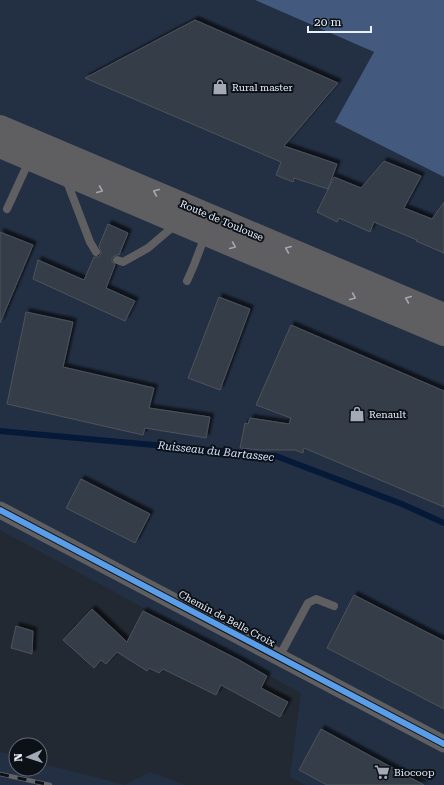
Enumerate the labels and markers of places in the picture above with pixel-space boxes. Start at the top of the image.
shop icon: Rural master [211,78,229,96]
place label: Rural master [232,82,293,93]
shop icon: Renault [348,405,366,423]
place label: Renault [369,409,406,420]
supermarket icon: Biocoop [373,763,391,781]
place label: Biocoop [394,767,435,778]

